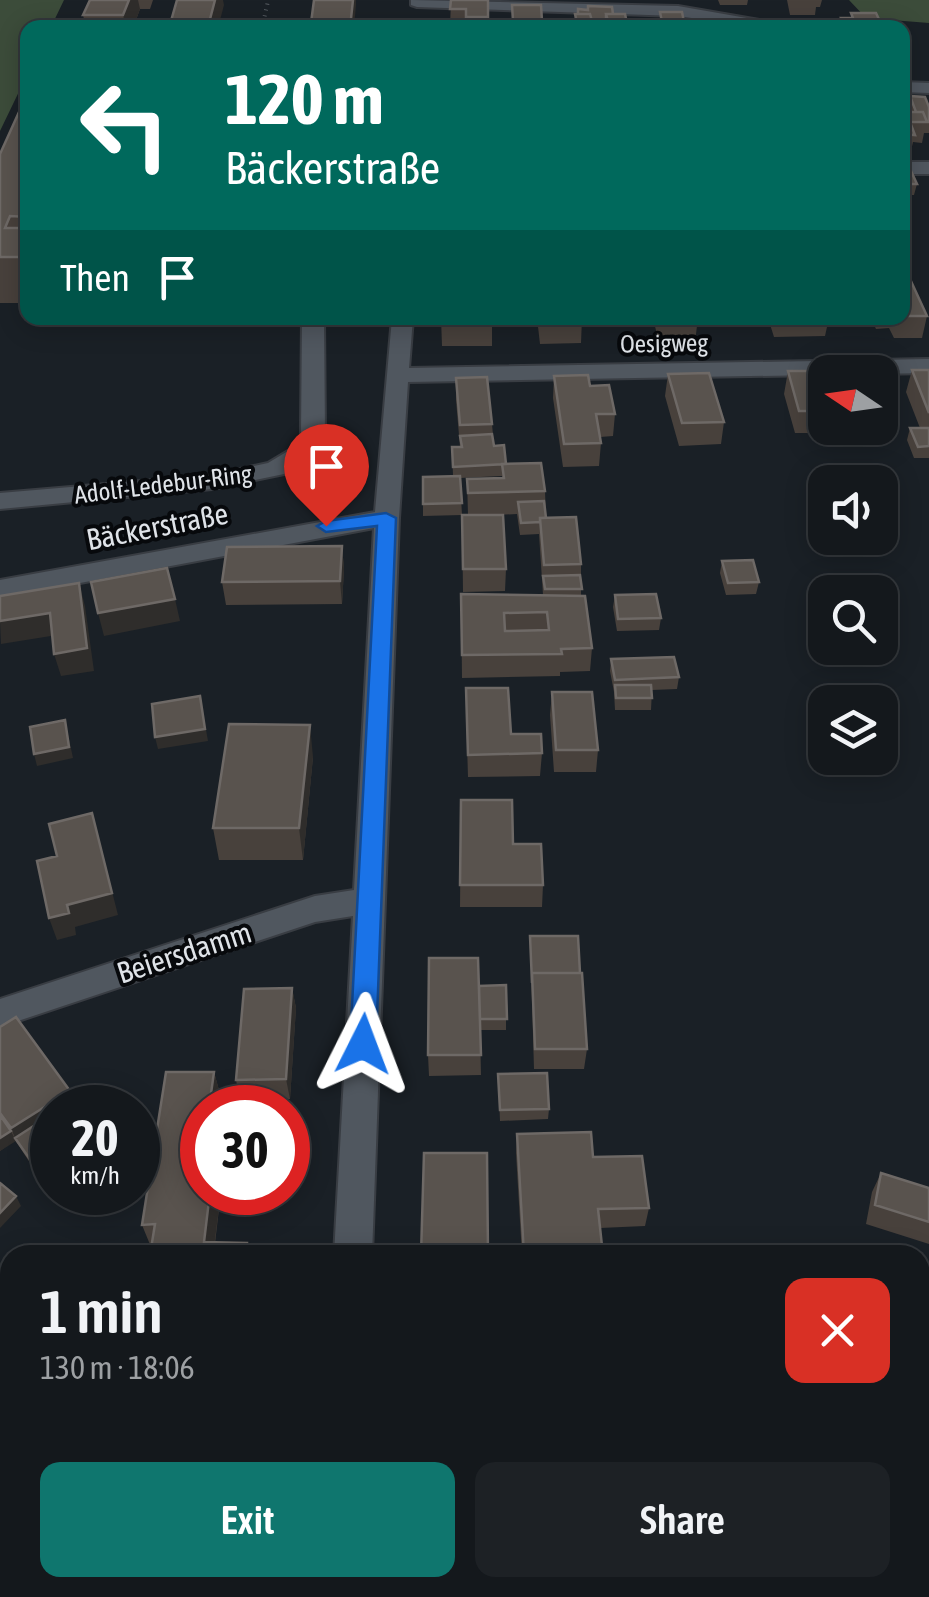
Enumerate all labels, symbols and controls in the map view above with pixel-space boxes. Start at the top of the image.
text: 120 m [225,59,384,139]
icon: left [60,60,190,190]
text: Bäckerstraße [225,142,440,194]
icon: arrive [150,250,205,305]
text: Then [60,256,130,299]
street label: Oesigweg [620,328,709,358]
north arrow [808,355,898,445]
map controls [808,355,898,775]
pin [284,424,369,527]
icon: arrive [299,439,354,494]
street label: Adolf-Ledebur-Ring [73,459,253,509]
button: sound [808,465,898,555]
street label: Bäckerstraße [83,496,231,556]
button: search [808,575,898,665]
button: layers [808,685,898,775]
street label: Beiersdamm [113,914,255,990]
position arrow [311,992,415,1096]
speed limit sign: 30 [180,1085,310,1215]
text: 20 [71,1109,118,1167]
text: km/h [70,1161,120,1189]
text: 1 min [40,1277,163,1346]
button: close [785,1278,890,1383]
text: 130 m · 18:06 [40,1349,195,1386]
button: Exit [40,1462,455,1577]
button: Share [475,1462,890,1577]

